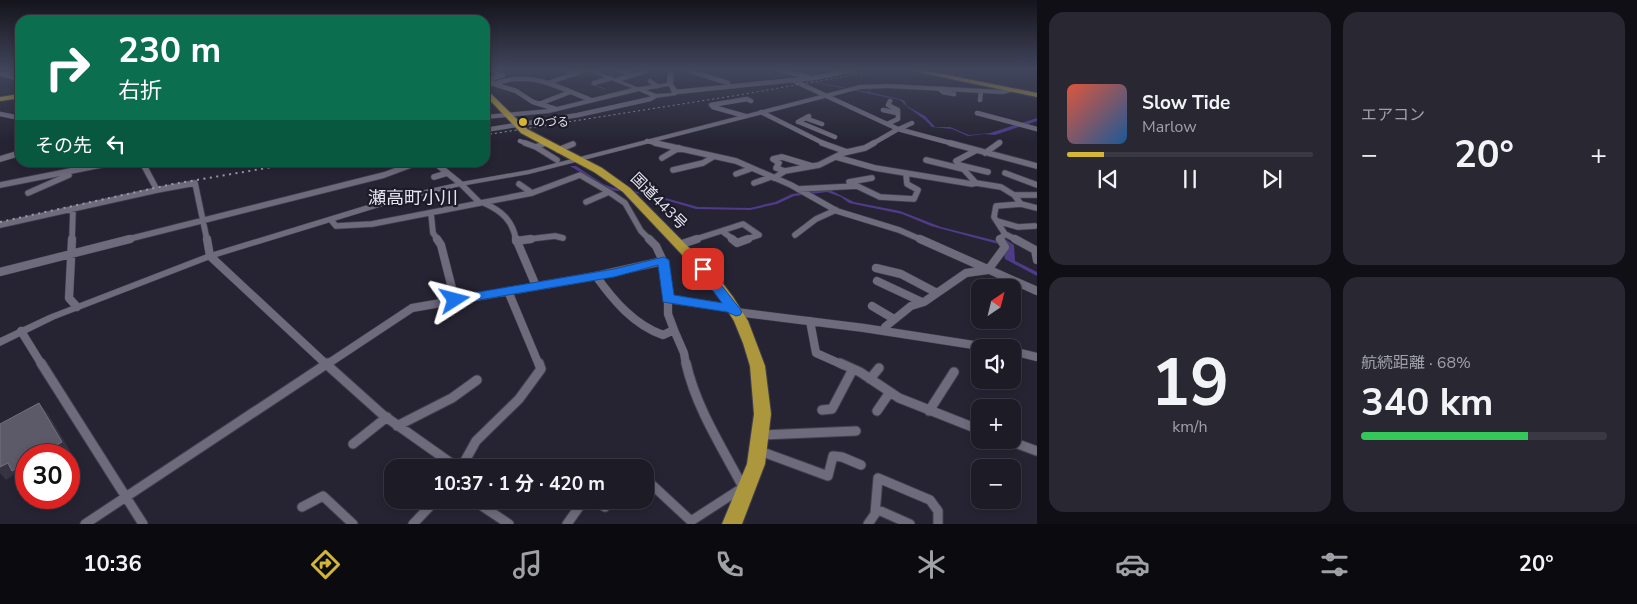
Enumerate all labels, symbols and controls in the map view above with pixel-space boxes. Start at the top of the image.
text: 230 m [118,27,221,74]
icon: right [35,35,100,100]
text: 右折 [118,76,162,106]
text: Slow Tide [1142,90,1230,116]
text: エアコン [1361,104,1425,126]
place label: のづる [533,114,569,130]
marker: のづる [517,116,529,128]
text: Marlow [1142,116,1197,138]
text: 20° [1454,129,1514,180]
icon: left [102,130,130,158]
text: その先 [35,133,92,159]
text: − [1361,136,1378,174]
text: + [1590,136,1607,174]
icon: previous [1094,165,1122,193]
icon: pause [1176,165,1204,193]
icon: next [1258,165,1286,193]
street label: 国道443号 [626,168,692,234]
district label: 瀬高町小川 [368,186,458,210]
pin [682,248,724,290]
icon: arrive [689,255,717,283]
position arrow [428,273,480,325]
north arrow [971,279,1021,329]
map controls [971,279,1021,509]
button: sound [971,339,1021,389]
text: 19 [1151,339,1229,428]
text: 航続距離 · 68% [1361,352,1471,374]
text: 340 km [1361,377,1493,428]
button: + [971,399,1021,449]
text: km/h [1172,416,1208,438]
speed limit sign: 30 [15,444,80,509]
button: − [971,459,1021,509]
text: 10:37 · 1 分 · 420 m [433,471,605,497]
icon: directions [308,547,343,582]
icon: music [510,547,545,582]
icon: phone [712,547,747,582]
icon: climate [914,547,949,582]
icon: car [1115,547,1150,582]
icon: filters [1317,547,1352,582]
text: 10:36 [83,549,142,579]
text: 20° [1519,549,1554,579]

